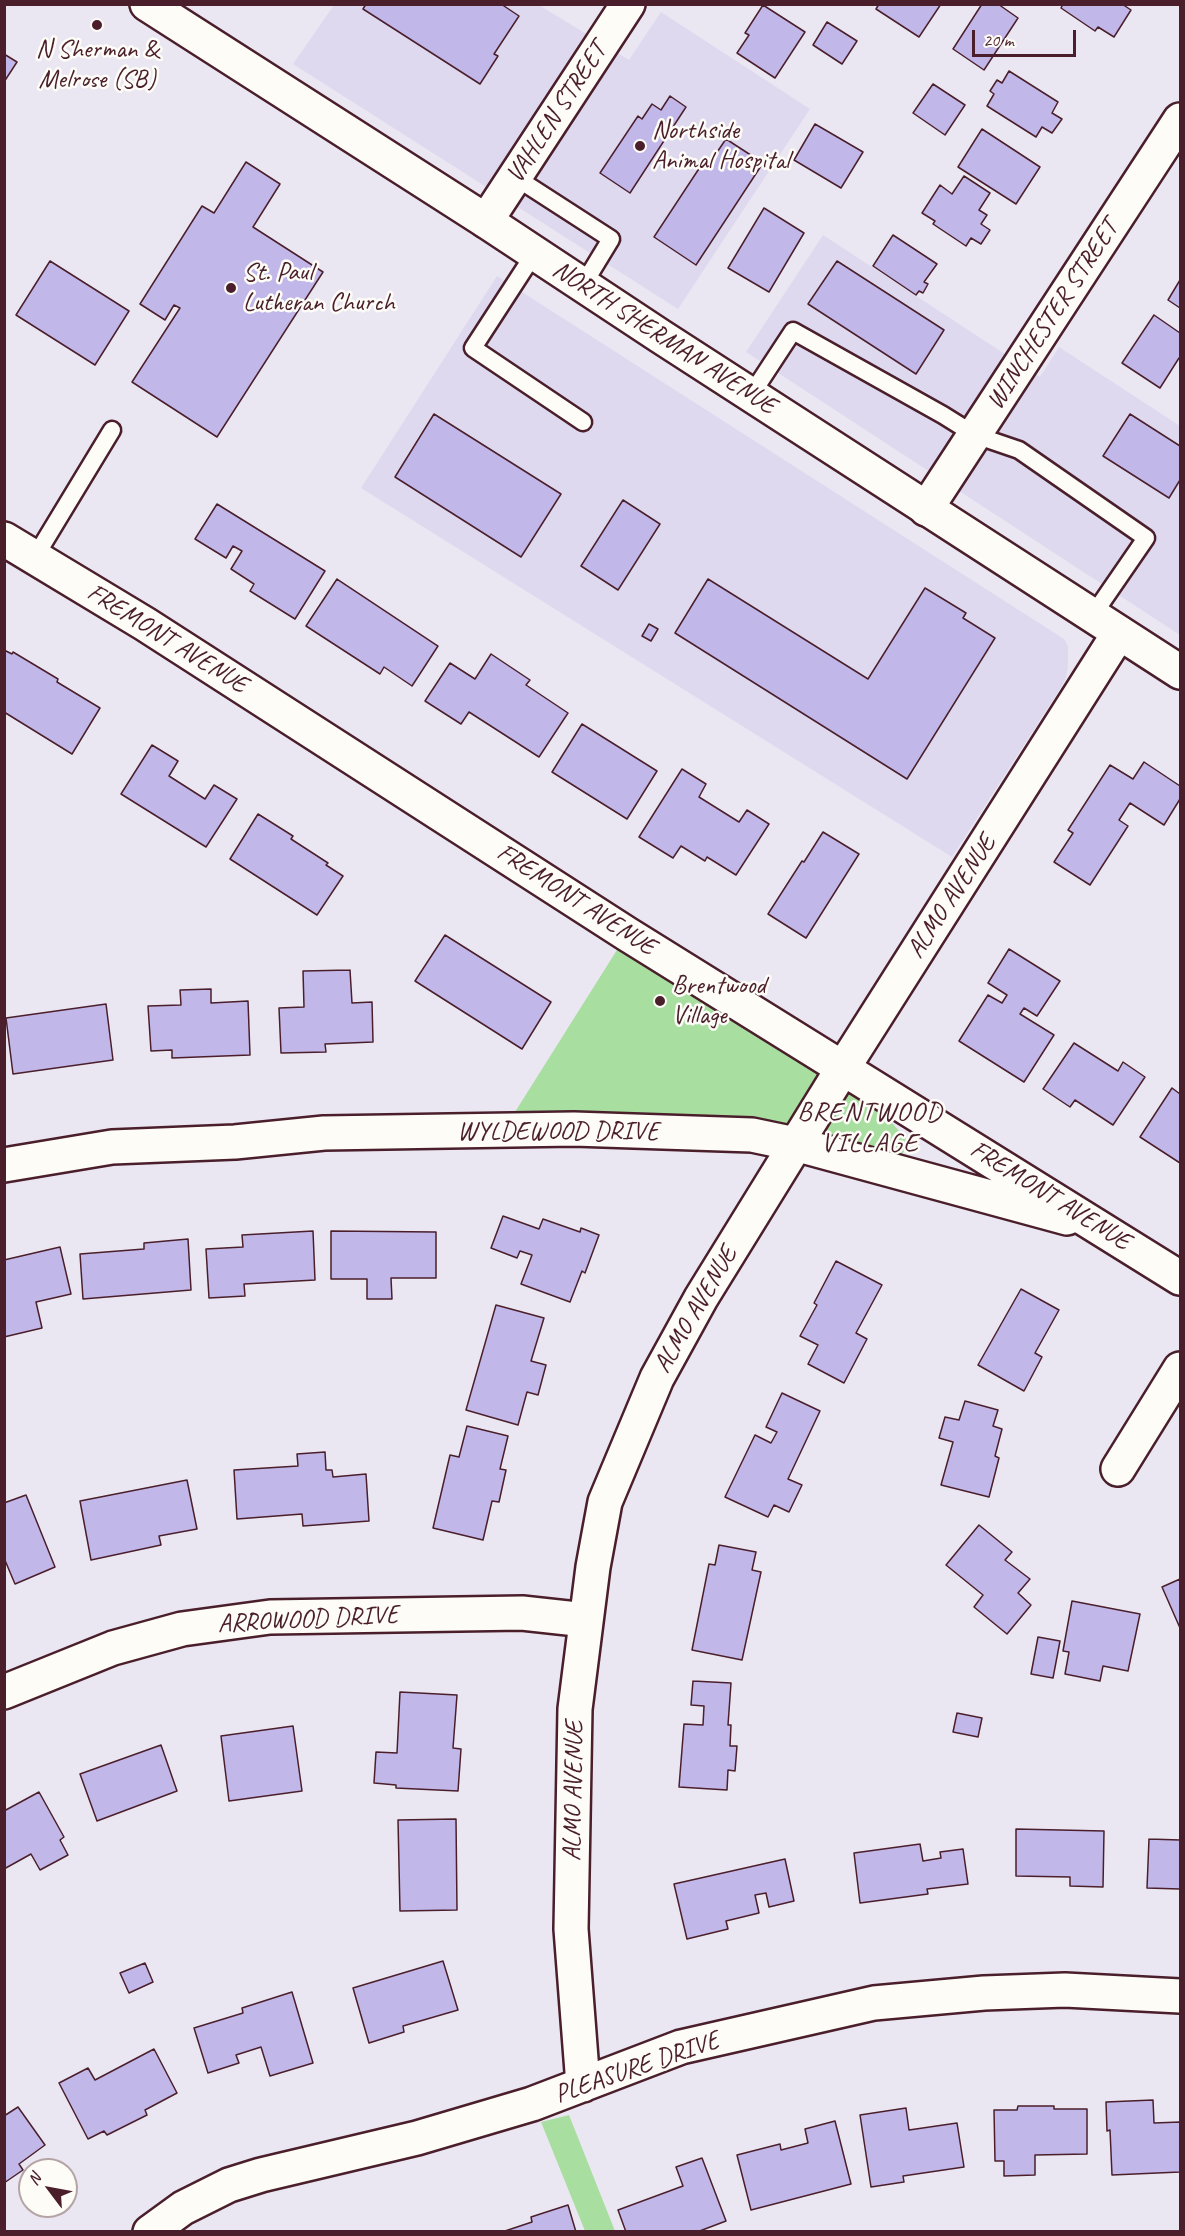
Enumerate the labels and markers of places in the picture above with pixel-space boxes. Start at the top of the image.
marker: N Sherman & Melrose (SB) [90,18,104,32]
place label: N Sherman & Melrose (SB) [36,34,158,96]
place label: Northside Animal Hospital [652,115,789,176]
marker: Northside Animal Hospital [633,139,647,153]
place label: St. Paul Lutheran Church [243,257,395,318]
marker: St. Paul Lutheran Church [224,281,238,295]
place label: Brentwood Village [672,970,766,1032]
marker: Brentwood Village [653,994,667,1008]

